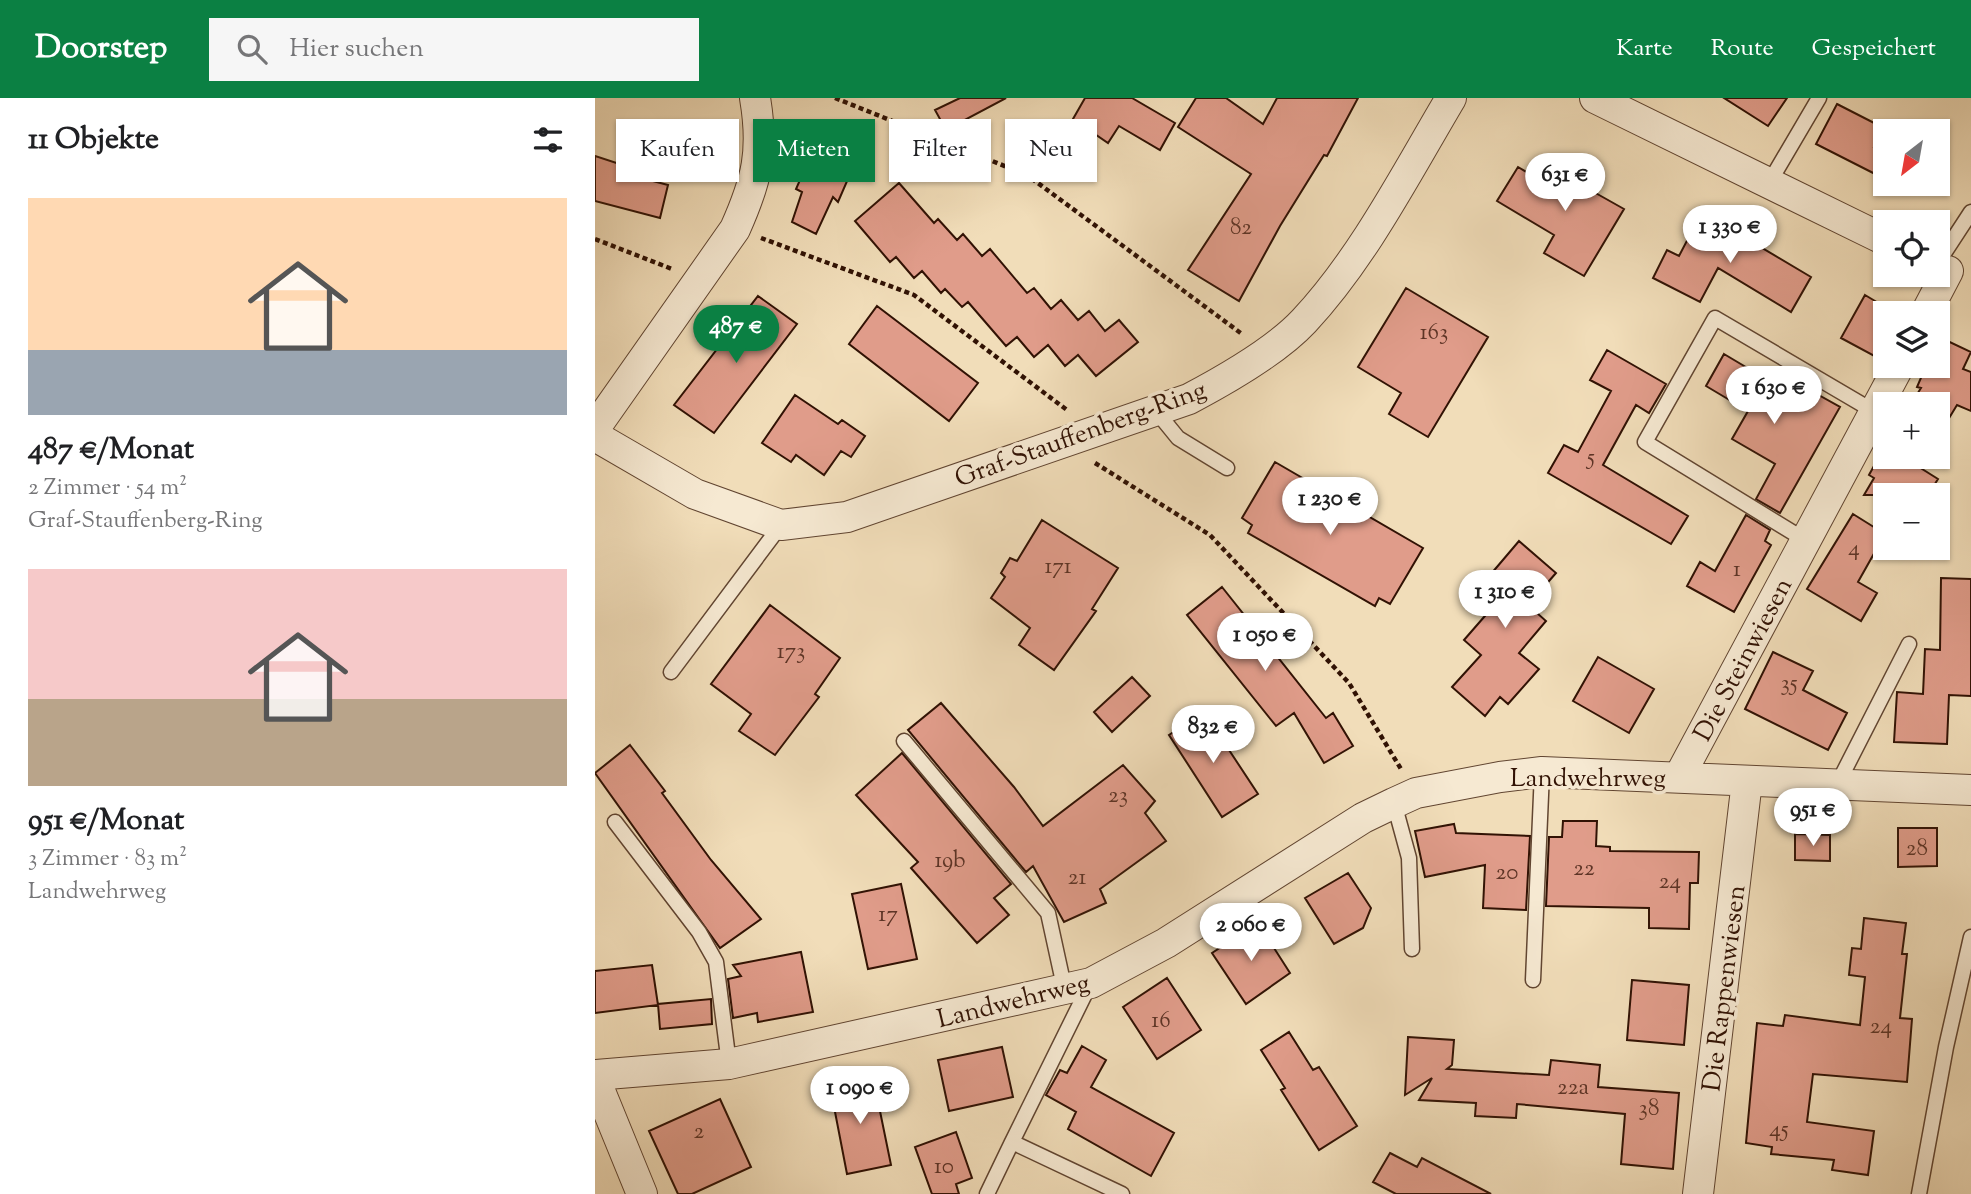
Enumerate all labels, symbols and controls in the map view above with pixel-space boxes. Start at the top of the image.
search box [209,18,699,81]
text: Doorstep [35,25,167,73]
icon: search [233,30,271,68]
text: Hier suchen [289,31,424,68]
text: Karte [1616,32,1673,66]
text: Route [1711,32,1774,66]
text: Gespeichert [1812,32,1936,66]
text: 11 Objekte [28,119,159,162]
chip: Kaufen [616,119,739,182]
chip: Mieten [753,119,875,182]
chip: Filter [889,119,991,182]
chip: Neu [1005,119,1097,182]
north arrow [1873,119,1949,196]
map controls [1873,119,1950,560]
icon: filters [529,121,567,159]
pin: 631 € [1516,153,1614,213]
text: 631 € [1541,159,1589,192]
pin: 1 330 € [1665,206,1795,265]
button: locate [1873,210,1950,287]
text: 1 330 € [1699,211,1761,244]
house number: 82 [1230,212,1252,245]
icon: home [235,243,361,369]
button: layers [1873,301,1950,378]
pin: 487 € [687,306,785,365]
text: 487 € [709,311,763,344]
house number: 163 [1420,317,1448,350]
pin: 1 630 € [1709,366,1839,426]
text: 1 630 € [1742,372,1806,405]
street label: Graf-Stauffenberg-Ring [950,373,1212,498]
button: + [1873,392,1950,469]
text: 487 €/Monat [28,429,194,472]
house number: 5 [1585,442,1595,475]
text: 2 Zimmer · 54 m² [28,472,187,505]
pin: 1 230 € [1265,478,1395,537]
text: 1 230 € [1298,483,1362,516]
button: − [1873,483,1950,560]
text: Graf-Stauffenberg-Ring [28,505,263,538]
house number: 4 [1848,533,1860,566]
house number: 171 [1044,551,1072,584]
house number: 1 [1733,554,1741,587]
pin: 1 310 € [1440,570,1570,630]
street label: Die Steinwiesen [1685,572,1803,749]
text: 1 310 € [1475,576,1535,609]
icon: home [235,614,361,740]
pin: 1 050 € [1200,614,1330,673]
text: 1 050 € [1233,619,1297,652]
house number: 173 [777,636,805,669]
house number: 35 [1780,668,1798,701]
pin: 832 € [1164,706,1262,765]
text: 832 € [1188,711,1238,744]
street label: Landwehrweg [1510,761,1666,798]
house number: 23 [1108,780,1128,813]
pin: 951 € [1764,788,1862,848]
text: 951 € [1790,794,1836,827]
text: 951 €/Monat [28,800,184,843]
house number: 28 [1906,833,1928,866]
text: 3 Zimmer · 83 m² [28,843,187,876]
house number: 19b [934,845,966,878]
house number: 22 [1573,853,1595,886]
house number: 20 [1496,857,1518,890]
house number: 21 [1068,862,1086,895]
house number: 24 [1659,866,1681,899]
text: Landwehrweg [28,876,166,909]
street label: Die Rappenwiesen [1694,883,1757,1094]
house number: 17 [878,899,898,932]
pin: 2 060 € [1186,904,1316,963]
text: 2 060 € [1216,909,1286,942]
street label: Landwehrweg [933,966,1094,1039]
house number: 16 [1151,1005,1171,1038]
house number: 24 [1870,1011,1892,1044]
pin: 1 090 € [795,1066,925,1126]
text: 1 090 € [826,1072,894,1105]
house number: 22a [1557,1072,1589,1105]
house number: 38 [1639,1093,1659,1126]
house number: 45 [1769,1114,1789,1147]
house number: 2 [694,1116,705,1149]
house number: 10 [934,1151,954,1184]

